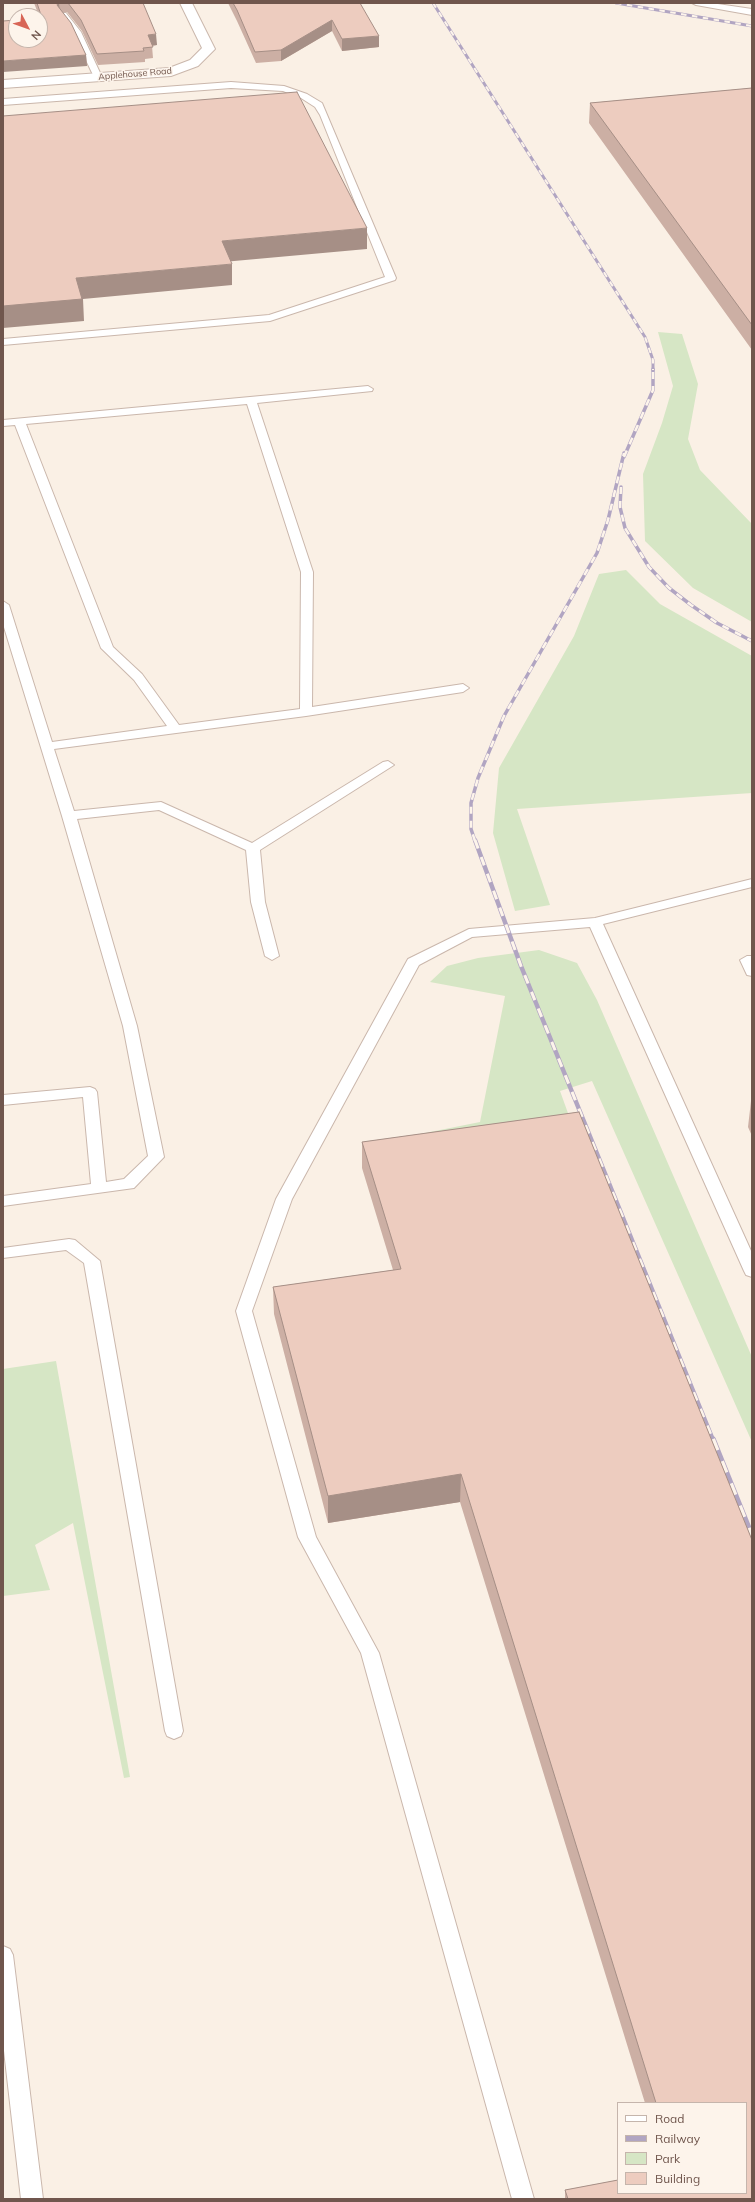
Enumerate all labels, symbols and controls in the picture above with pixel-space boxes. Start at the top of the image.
north arrow [8,8,48,48]
text: N [28,27,44,43]
street label: Applehouse Road [98,65,172,83]
legend [617,2102,747,2194]
text: Road [655,2111,684,2126]
text: Railway [655,2131,700,2146]
text: Park [655,2151,680,2166]
text: Building [655,2171,700,2186]

